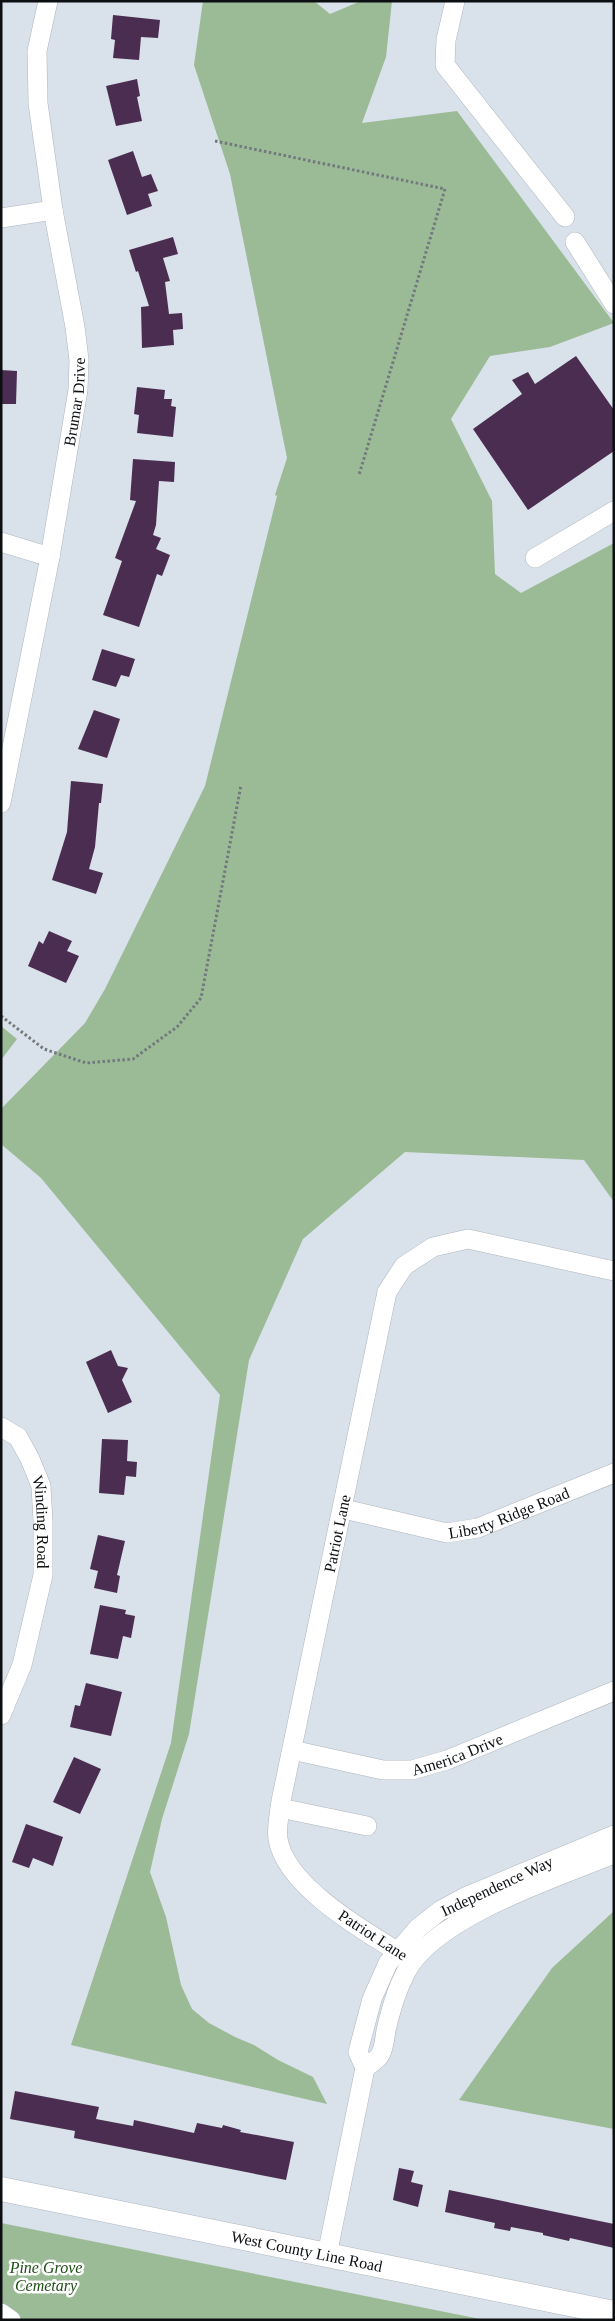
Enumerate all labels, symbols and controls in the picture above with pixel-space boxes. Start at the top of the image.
street label: Brumar Drive [60,357,88,447]
street label: Winding Road [29,1473,52,1569]
street label: Liberty Ridge Road [447,1484,571,1541]
street label: Patriot Lane [320,1493,353,1574]
street label: America Drive [410,1730,505,1778]
street label: Independence Way [438,1853,556,1920]
street label: Patriot Lane [335,1906,411,1964]
street label: West County Line Road [230,2227,384,2274]
park label: Pine Grove Cemetary [9,2259,82,2295]

